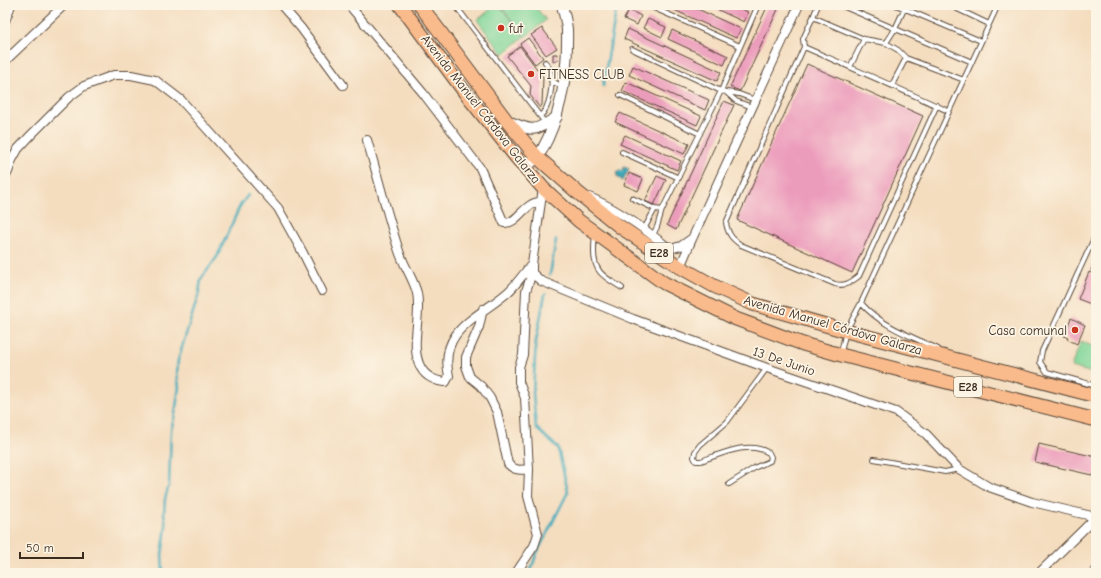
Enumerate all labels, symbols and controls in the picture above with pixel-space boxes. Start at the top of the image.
place label: fut [508,21,524,36]
marker: fut [496,23,506,33]
street label: Avenida Manuel Córdova Galarza [418,32,544,186]
place label: FITNESS CLUB [539,67,625,82]
marker: FITNESS CLUB [526,69,536,79]
road number: E28 [645,243,673,263]
street label: Avenida Manuel Córdova Galarza [742,292,924,358]
place label: Casa comunal [989,323,1067,338]
marker: Casa comunal [1070,325,1080,335]
street label: 13 De Junio [751,343,817,379]
road number: E28 [954,377,982,397]
scale bar [20,534,83,560]
text: 50 m [26,541,54,555]

